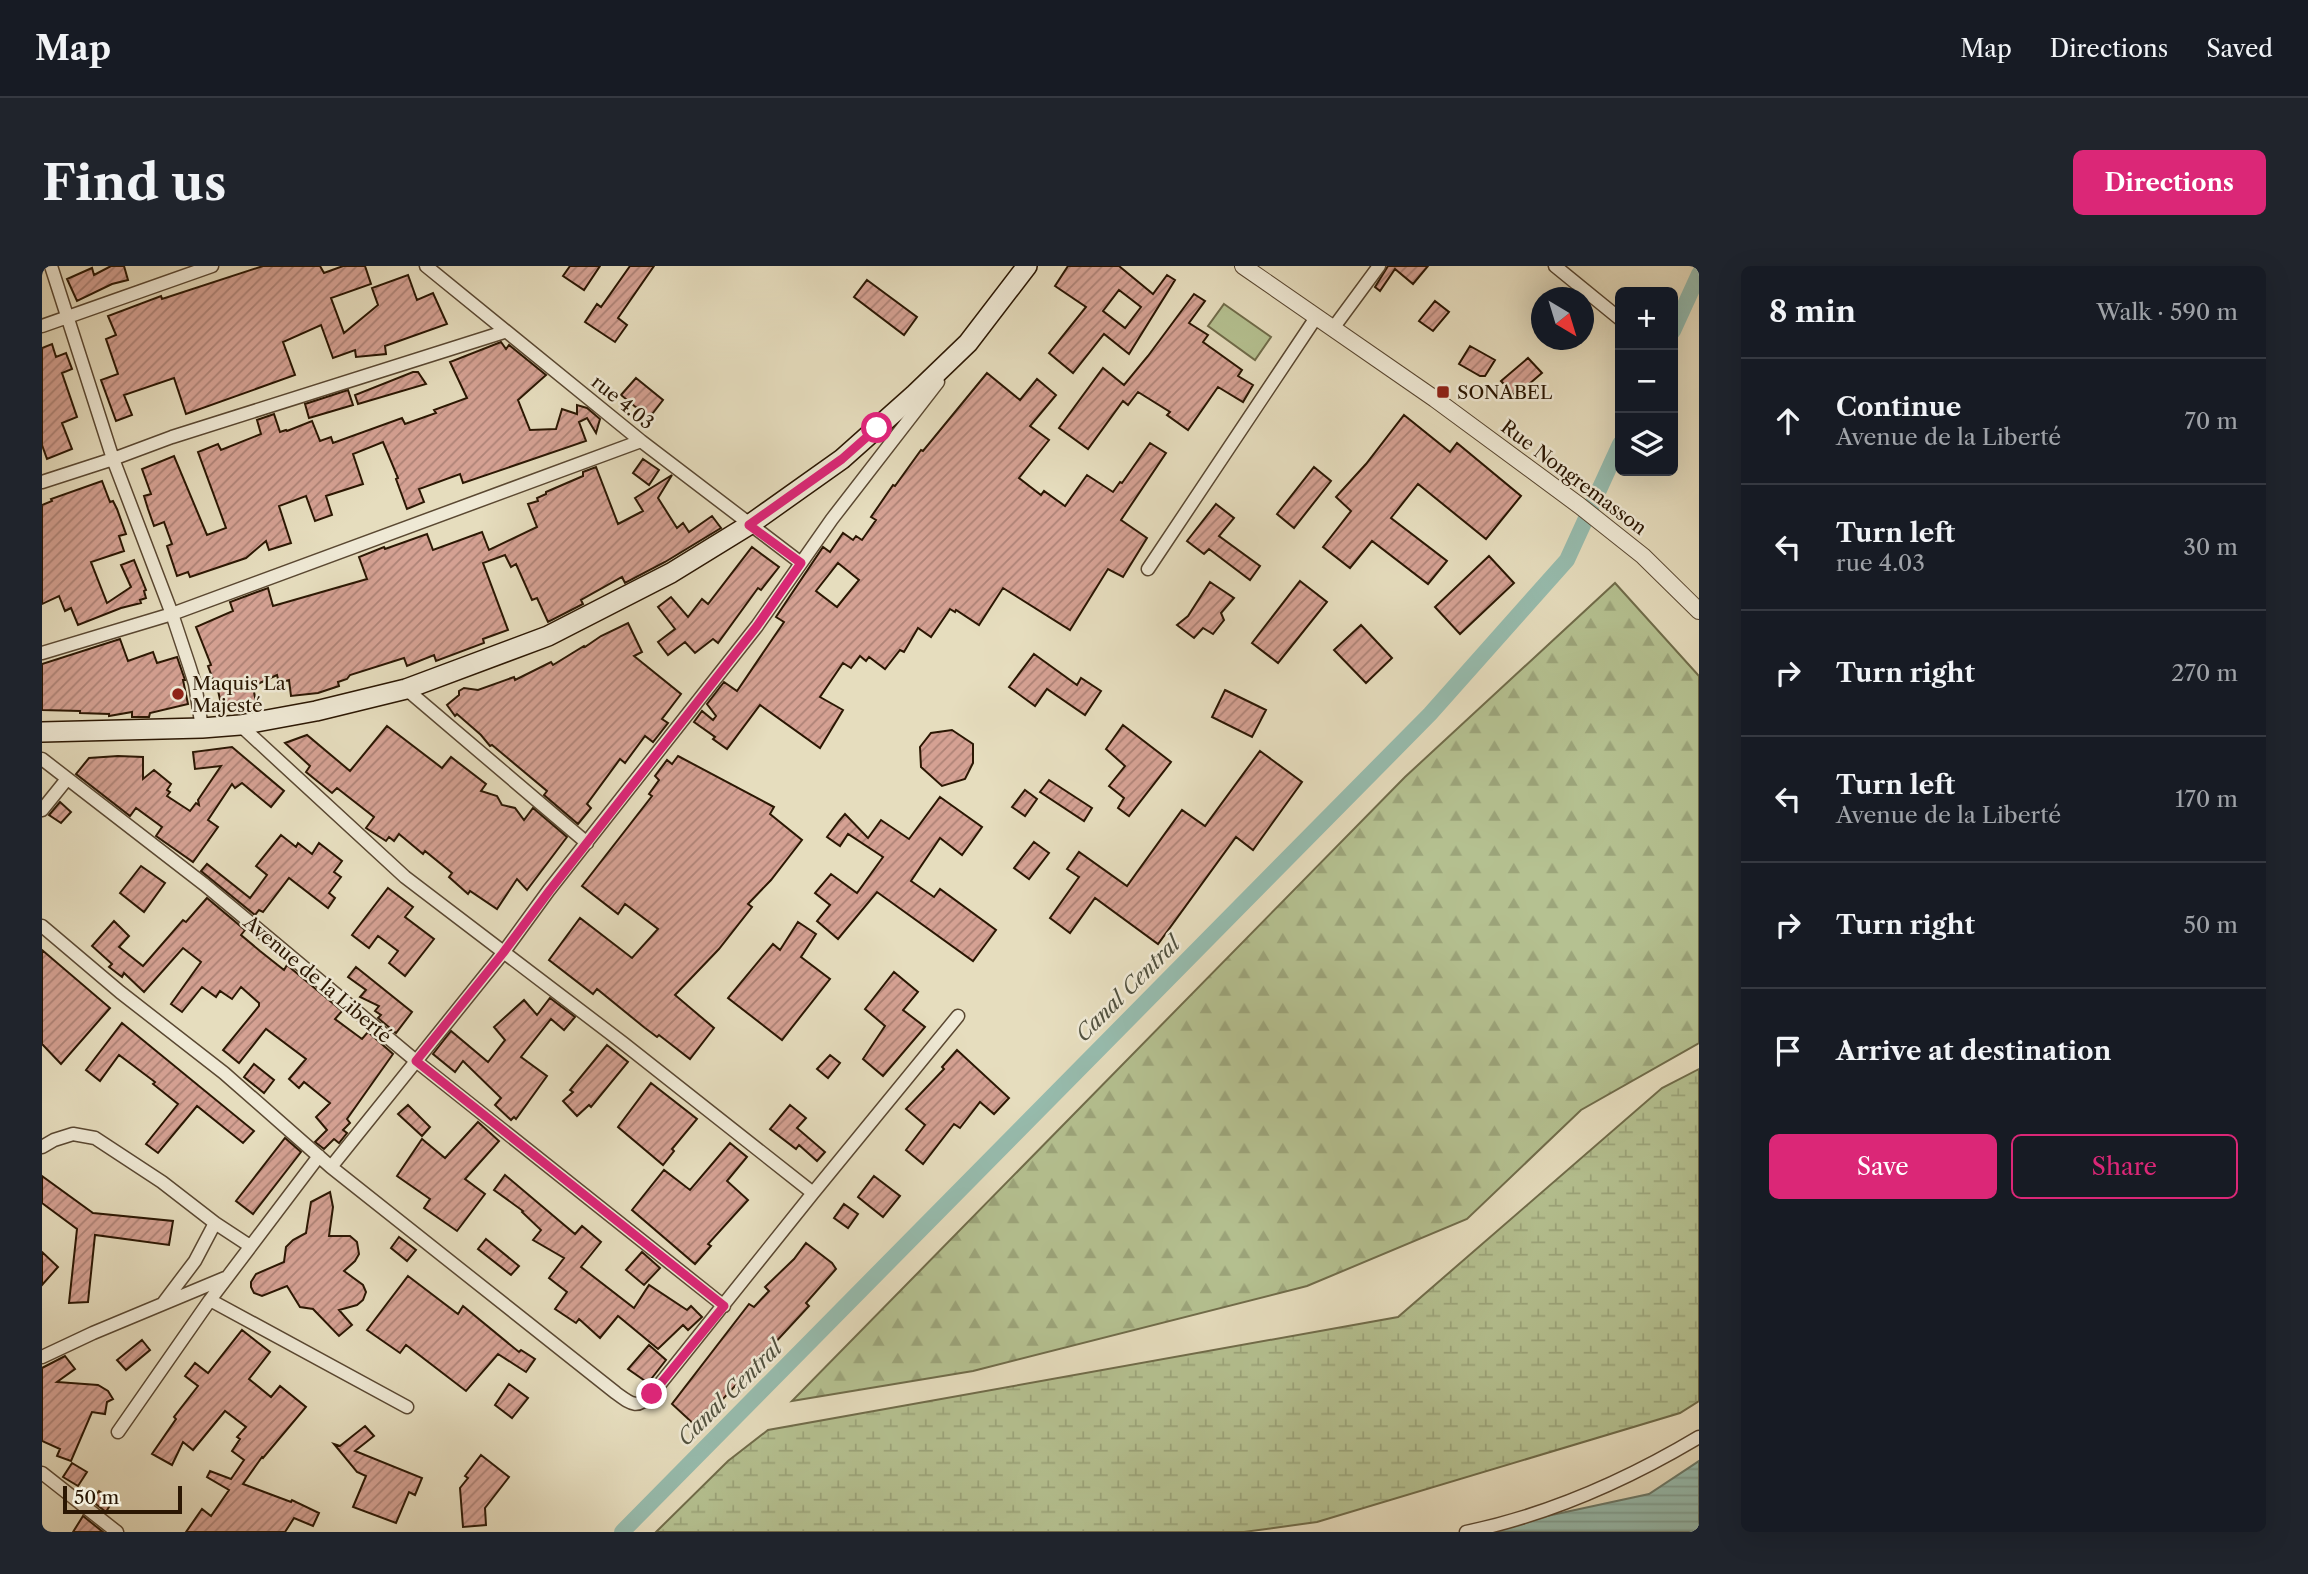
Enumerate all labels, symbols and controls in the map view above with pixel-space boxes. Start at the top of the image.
text: Map [35,28,111,69]
text: Map [1960,34,2012,63]
text: Directions [2050,34,2168,63]
text: Saved [2206,34,2273,63]
button: Directions [2073,150,2266,215]
text: Find us [42,152,226,213]
north arrow [1531,287,1594,350]
map controls [1615,287,1678,476]
button: + [1615,287,1678,350]
text: 8 min [1769,293,1856,330]
text: Walk · 590 m [2096,298,2238,326]
button: − [1615,350,1678,413]
street label: rue 4.03 [587,370,658,434]
place label: SONABEL [1457,381,1553,404]
marker: SONABEL [1435,384,1451,400]
text: Continue [1836,391,1961,423]
icon: ahead [1769,402,1807,440]
text: 70 m [2185,407,2238,435]
route start [861,412,892,443]
button: layers [1615,413,1678,476]
street label: Rue Nongremasson [1496,415,1651,540]
text: Avenue de la Liberté [1836,423,2061,451]
text: Turn left [1836,517,1955,549]
icon: left [1769,528,1807,566]
text: 30 m [2183,533,2238,561]
text: rue 4.03 [1836,549,1925,577]
icon: right [1769,654,1807,692]
text: Turn right [1836,657,1975,689]
text: 270 m [2171,659,2238,687]
place label: Maquis La Majesté [192,672,286,717]
marker: Maquis La Majesté [170,686,186,702]
text: Turn left [1836,769,1955,801]
icon: left [1769,780,1807,818]
text: 170 m [2175,785,2238,813]
text: Avenue de la Liberté [1836,801,2061,829]
icon: right [1769,906,1807,944]
text: Turn right [1836,909,1975,941]
street label: Avenue de la Liberté [238,910,396,1048]
text: 50 m [2183,911,2238,939]
water label: Canal Central [1070,929,1187,1046]
icon: arrive [1769,1032,1807,1070]
text: Arrive at destination [1836,1035,2111,1067]
button: Save [1769,1134,1997,1199]
button: Share [2011,1134,2238,1199]
water label: Canal Central [672,1333,789,1450]
route end [636,1378,667,1409]
scale bar [63,1483,182,1515]
text: 50 m [74,1486,119,1509]

